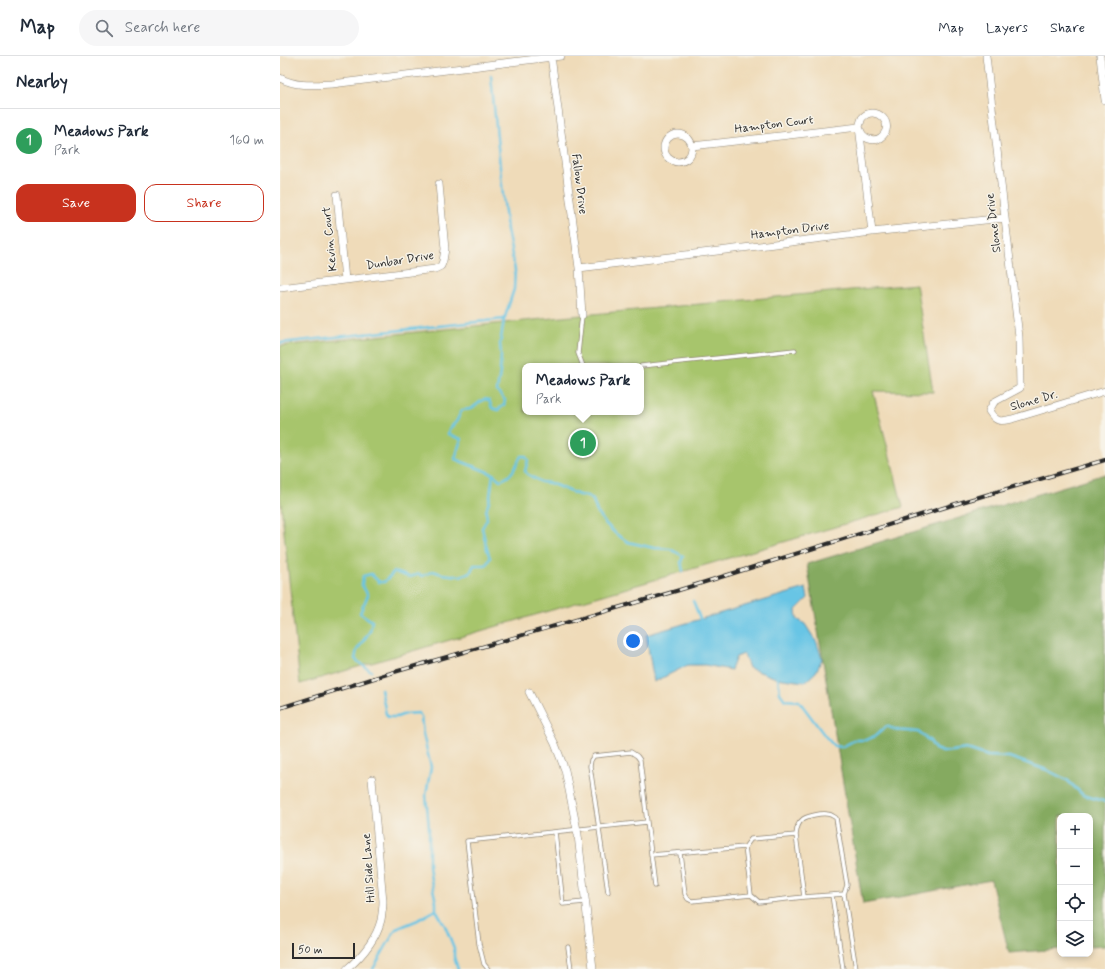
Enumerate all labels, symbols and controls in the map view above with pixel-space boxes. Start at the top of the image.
search box [79,10,359,46]
text: Map [20,15,55,40]
icon: search [93,17,115,39]
text: Search here [125,18,200,38]
text: Map [938,19,964,37]
text: Layers [986,19,1028,37]
text: Share [1050,19,1085,37]
text: Nearby [16,71,68,93]
street label: Hampton Court [734,112,815,138]
text: Meadows Park [54,122,149,142]
text: 1 [26,132,32,149]
text: 160 m [229,132,264,149]
text: Park [54,142,80,159]
street label: Fallow Drive [567,153,591,215]
button: Save [16,184,136,222]
button: Share [144,184,264,222]
street label: Slone Drive [982,192,1006,254]
street label: Kevin Court [319,205,341,272]
street label: Hampton Drive [750,218,830,244]
street label: Dunbar Drive [365,248,435,274]
popup [522,363,644,415]
text: Meadows Park [536,371,630,391]
street label: Slone Dr. [1008,387,1060,415]
text: Park [536,391,562,408]
pin: 1 [570,428,596,458]
your location [623,631,643,651]
map controls [1057,813,1093,957]
button: + [1057,813,1093,849]
street label: Hill Side Lane [359,833,379,903]
button: − [1057,849,1093,885]
button: locate [1057,885,1093,921]
button: layers [1057,921,1093,957]
scale bar [292,941,355,960]
text: 50 m [298,943,323,957]

